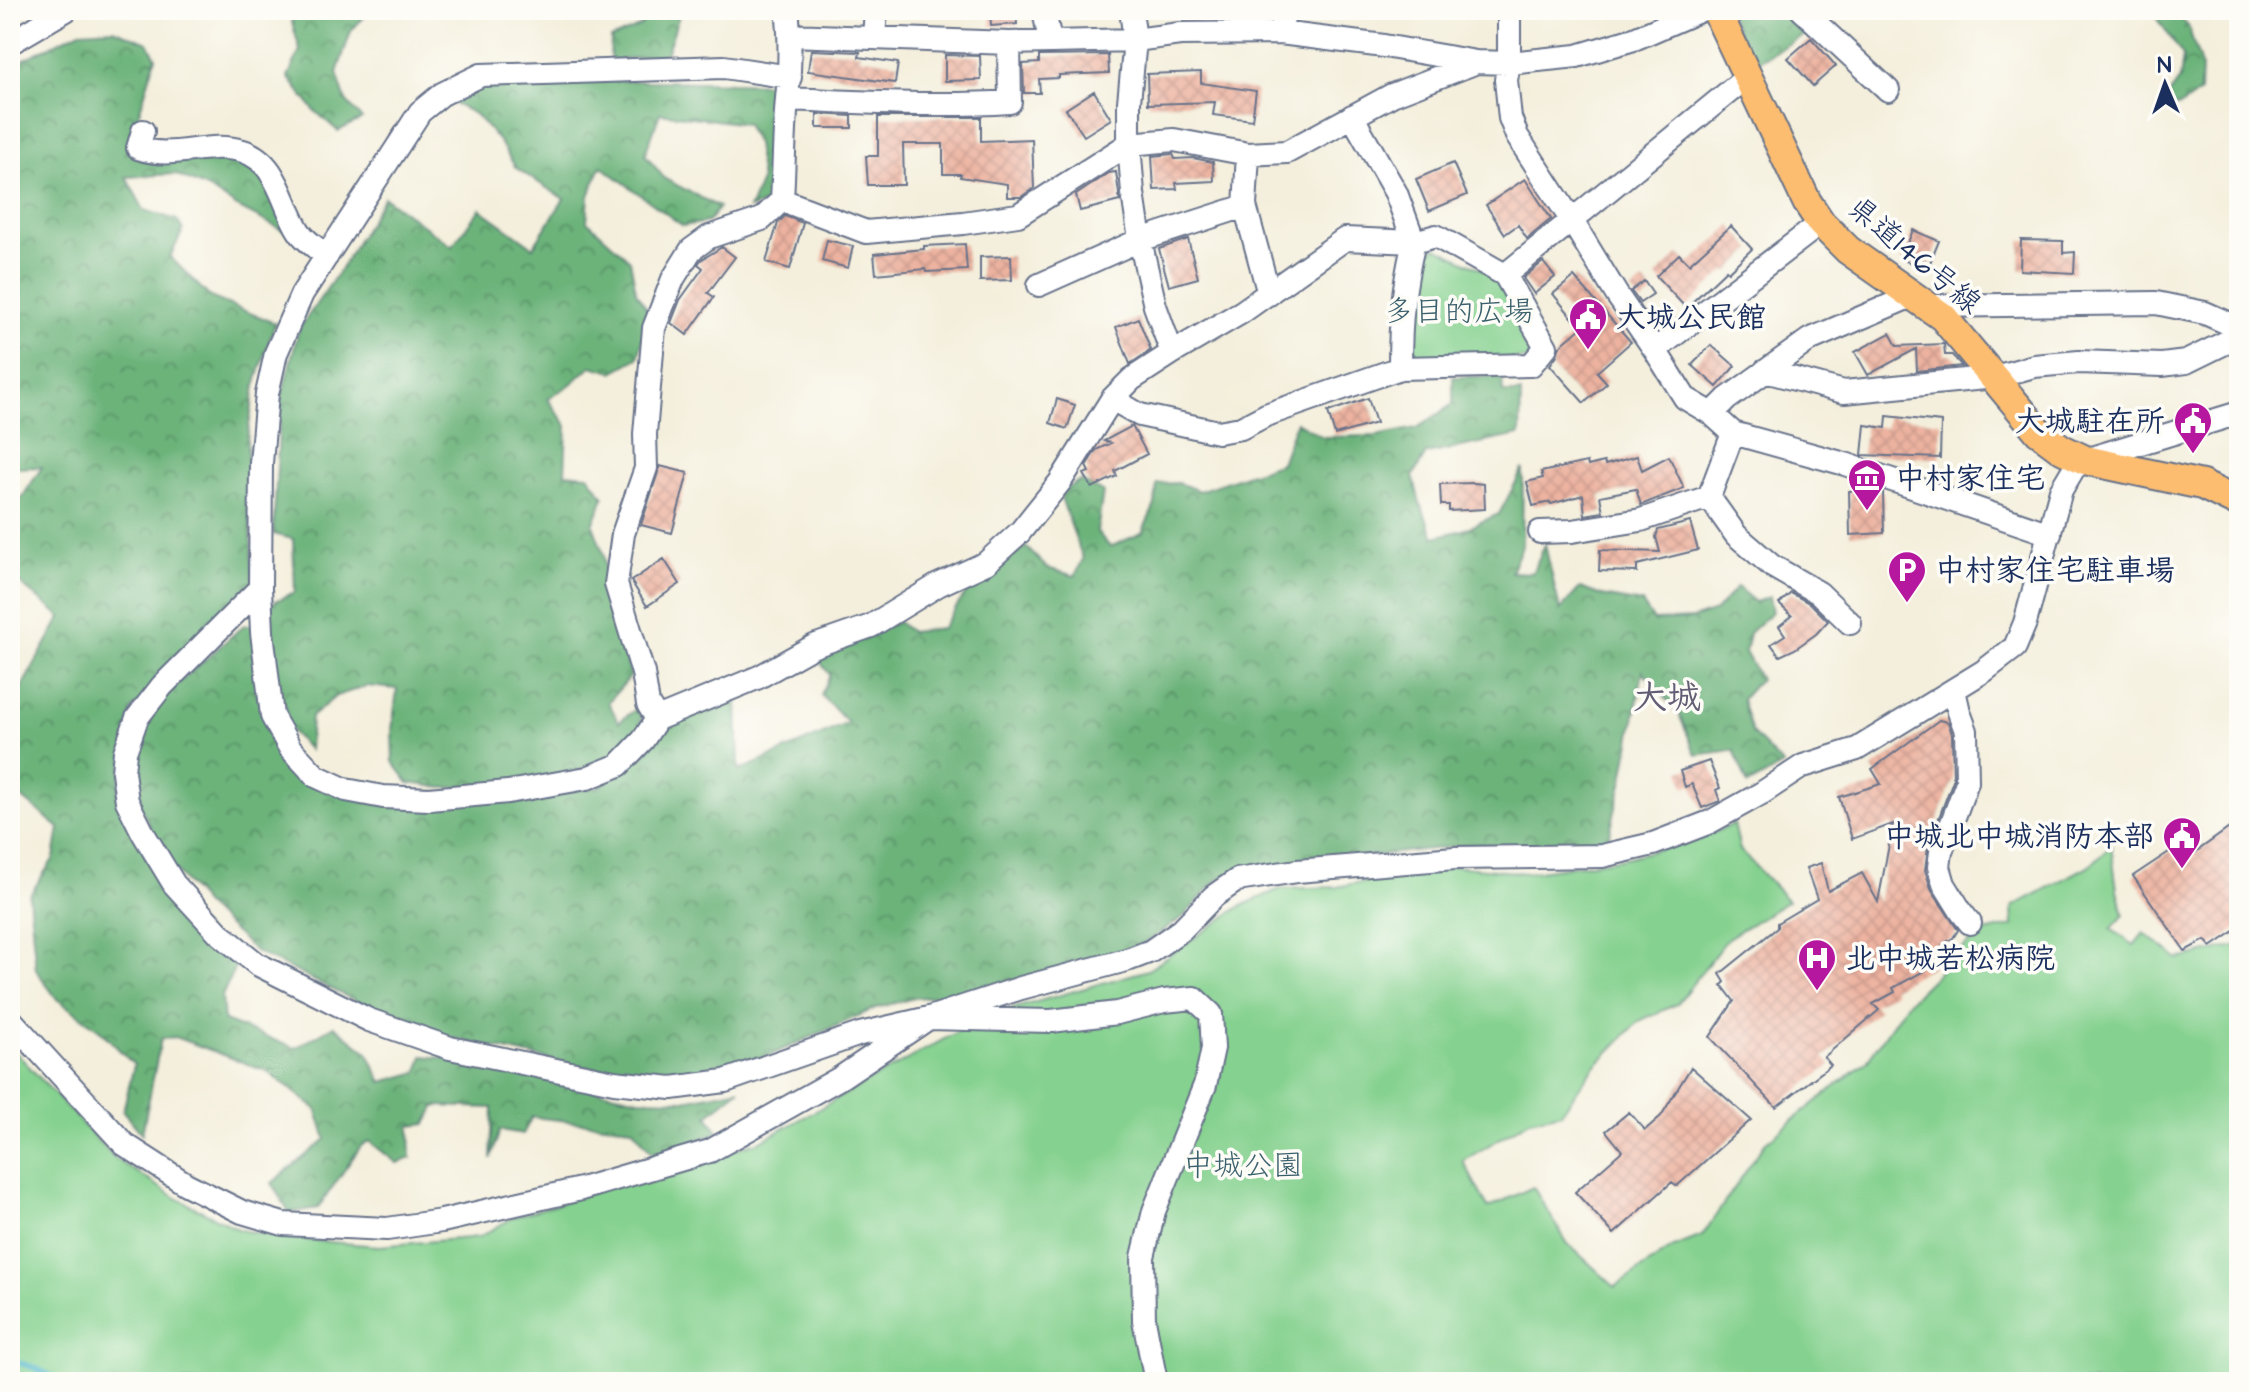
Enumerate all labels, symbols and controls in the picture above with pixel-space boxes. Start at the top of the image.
north arrow [2125,44,2205,124]
text: N [2157,50,2172,81]
street label: 県道146号線 [1838,187,1990,324]
park label: 多目的広場 [1384,291,1534,333]
public building icon: 大城公民館 [1567,296,1609,351]
place label: 大城公民館 [1616,297,1766,339]
public building icon: 大城駐在所 [2172,400,2214,455]
place label: 大城駐在所 [2015,401,2165,443]
museum icon: 中村家住宅 [1846,457,1888,512]
place label: 中村家住宅 [1895,458,2045,500]
parking icon: 中村家住宅駐車場 [1886,549,1928,604]
place label: 中村家住宅駐車場 [1935,550,2175,592]
district label: 大城 [1633,674,1701,722]
public building icon: 中城北中城消防本部 [2161,815,2203,870]
place label: 中城北中城消防本部 [1884,816,2154,858]
hospital icon: 北中城若松病院 [1796,937,1838,992]
place label: 北中城若松病院 [1845,938,2055,980]
park label: 中城公園 [1183,1145,1303,1187]

